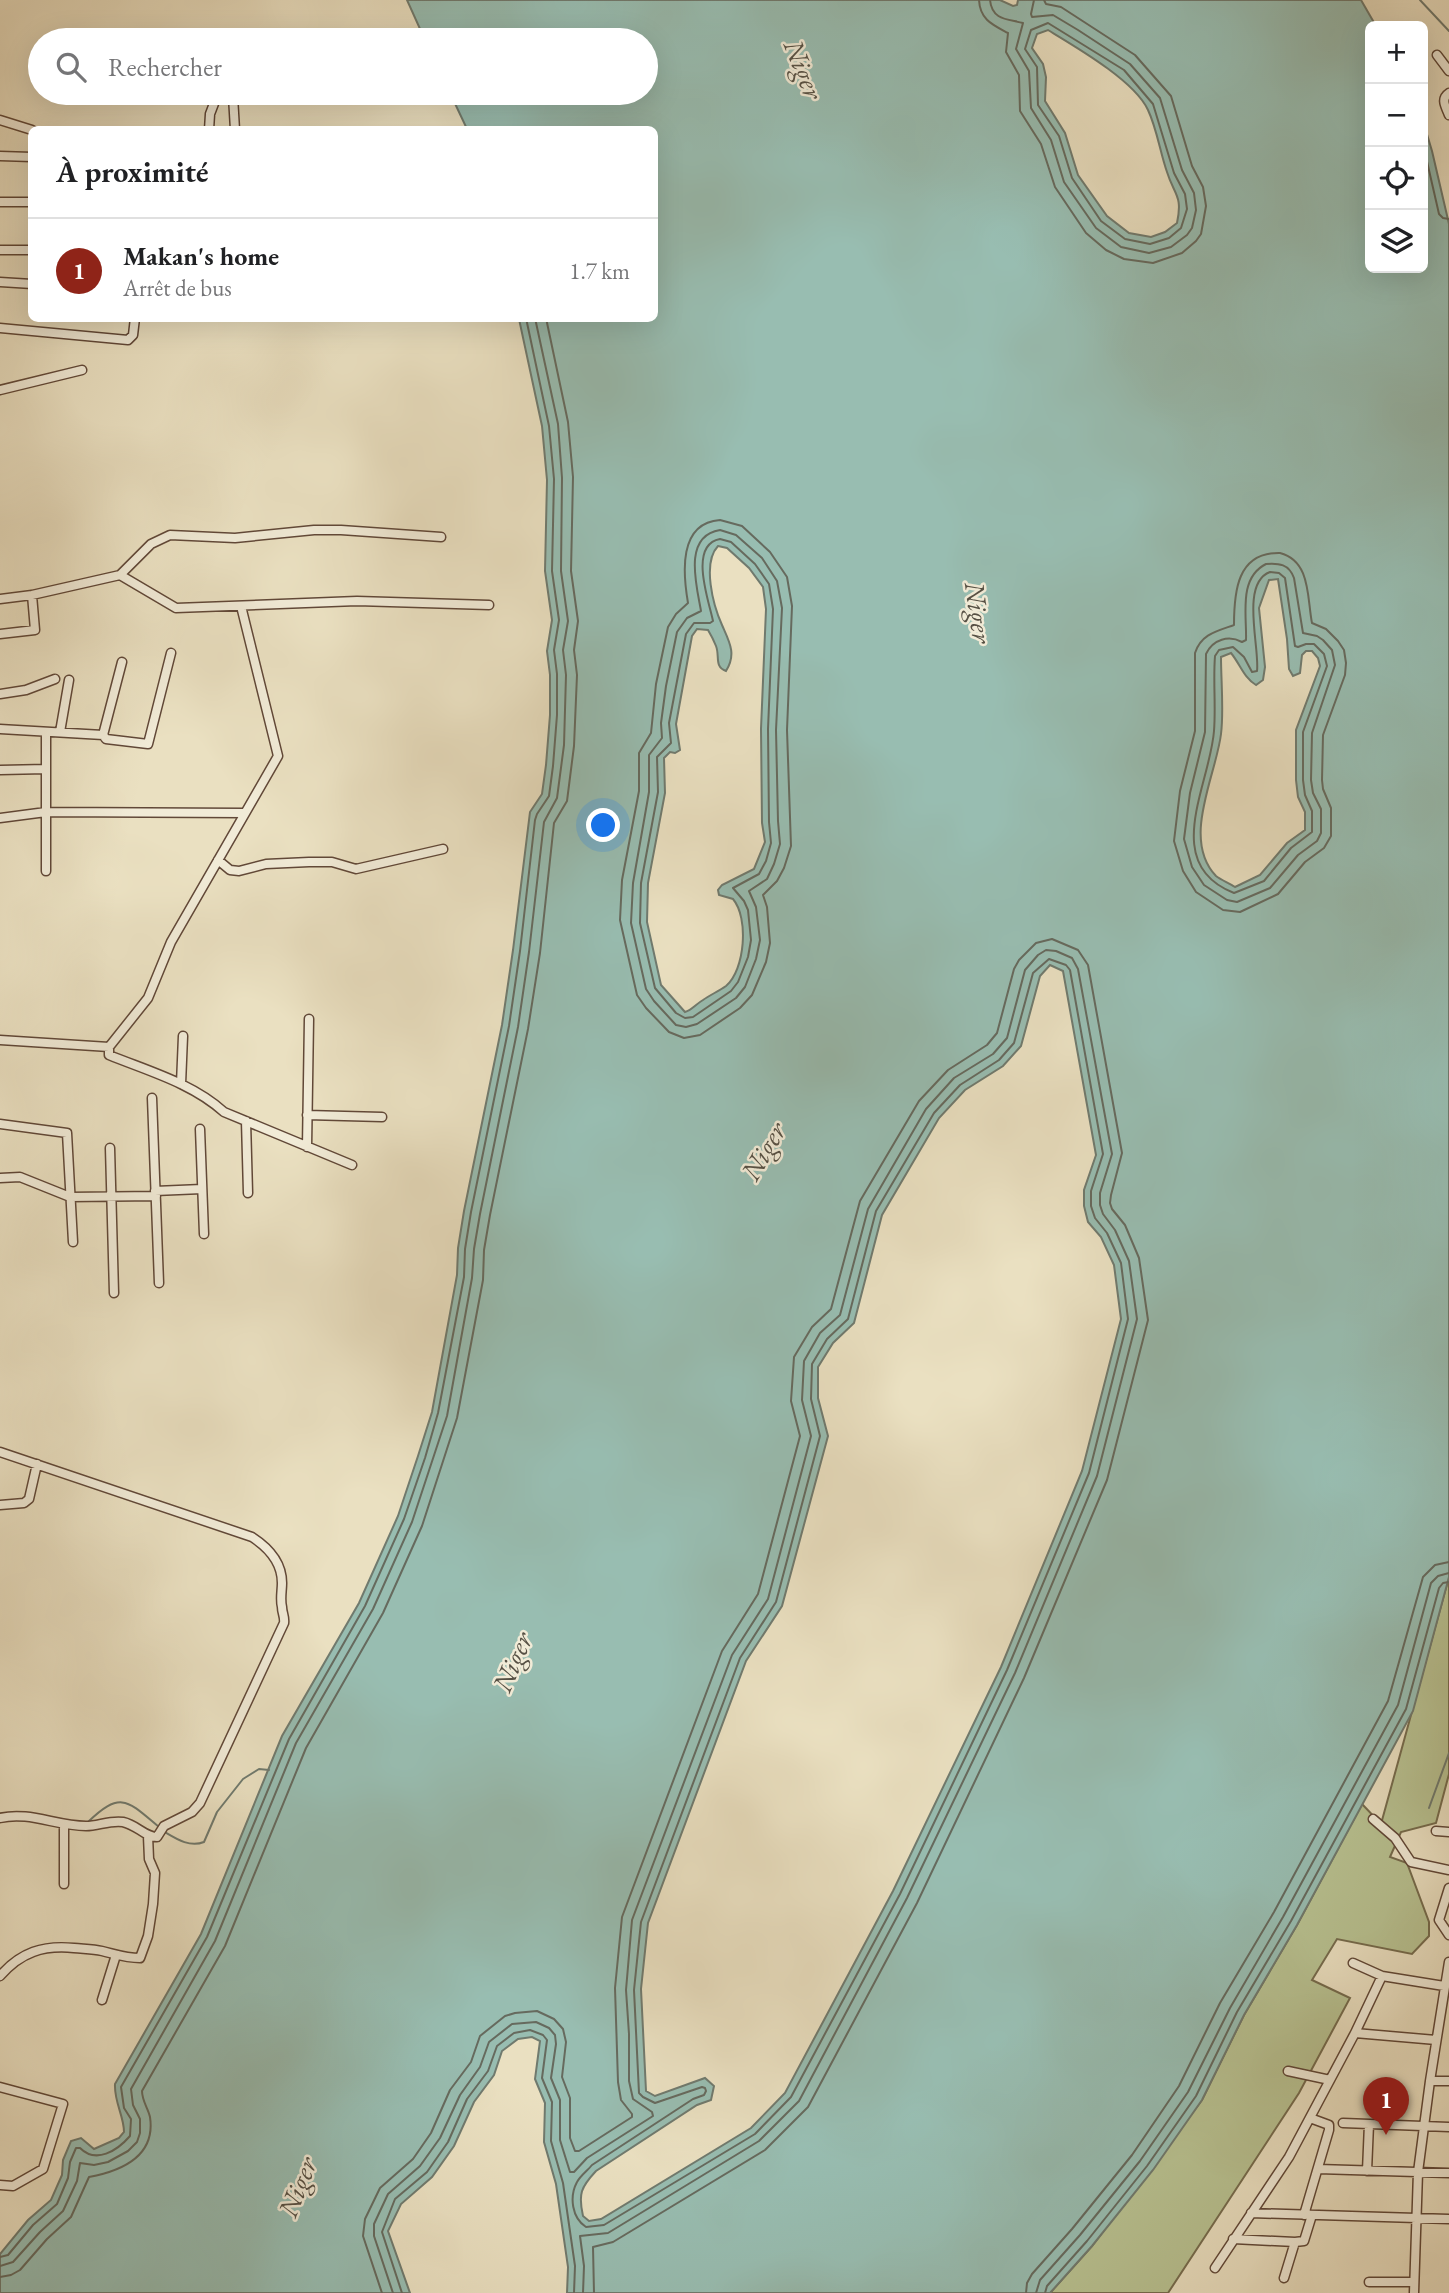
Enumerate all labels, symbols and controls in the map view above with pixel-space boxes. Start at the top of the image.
map controls [1365,21,1428,273]
button: + [1365,21,1428,84]
search box [28,28,658,105]
water label: Niger [775,33,833,106]
icon: search [52,48,90,86]
text: Rechercher [108,50,222,84]
button: − [1365,84,1428,147]
button: locate [1365,147,1428,210]
text: À proximité [56,152,208,191]
button: layers [1365,210,1428,273]
text: Makan's home [123,239,279,273]
text: 1 [73,256,85,286]
text: 1.7 km [569,256,630,286]
text: Arrêt de bus [123,273,232,303]
water label: Niger [957,578,1001,646]
your location [586,808,620,842]
water label: Niger [732,1114,795,1188]
water label: Niger [483,1625,541,1698]
pin: 1 [1363,2077,1409,2135]
water label: Niger [269,2151,325,2223]

